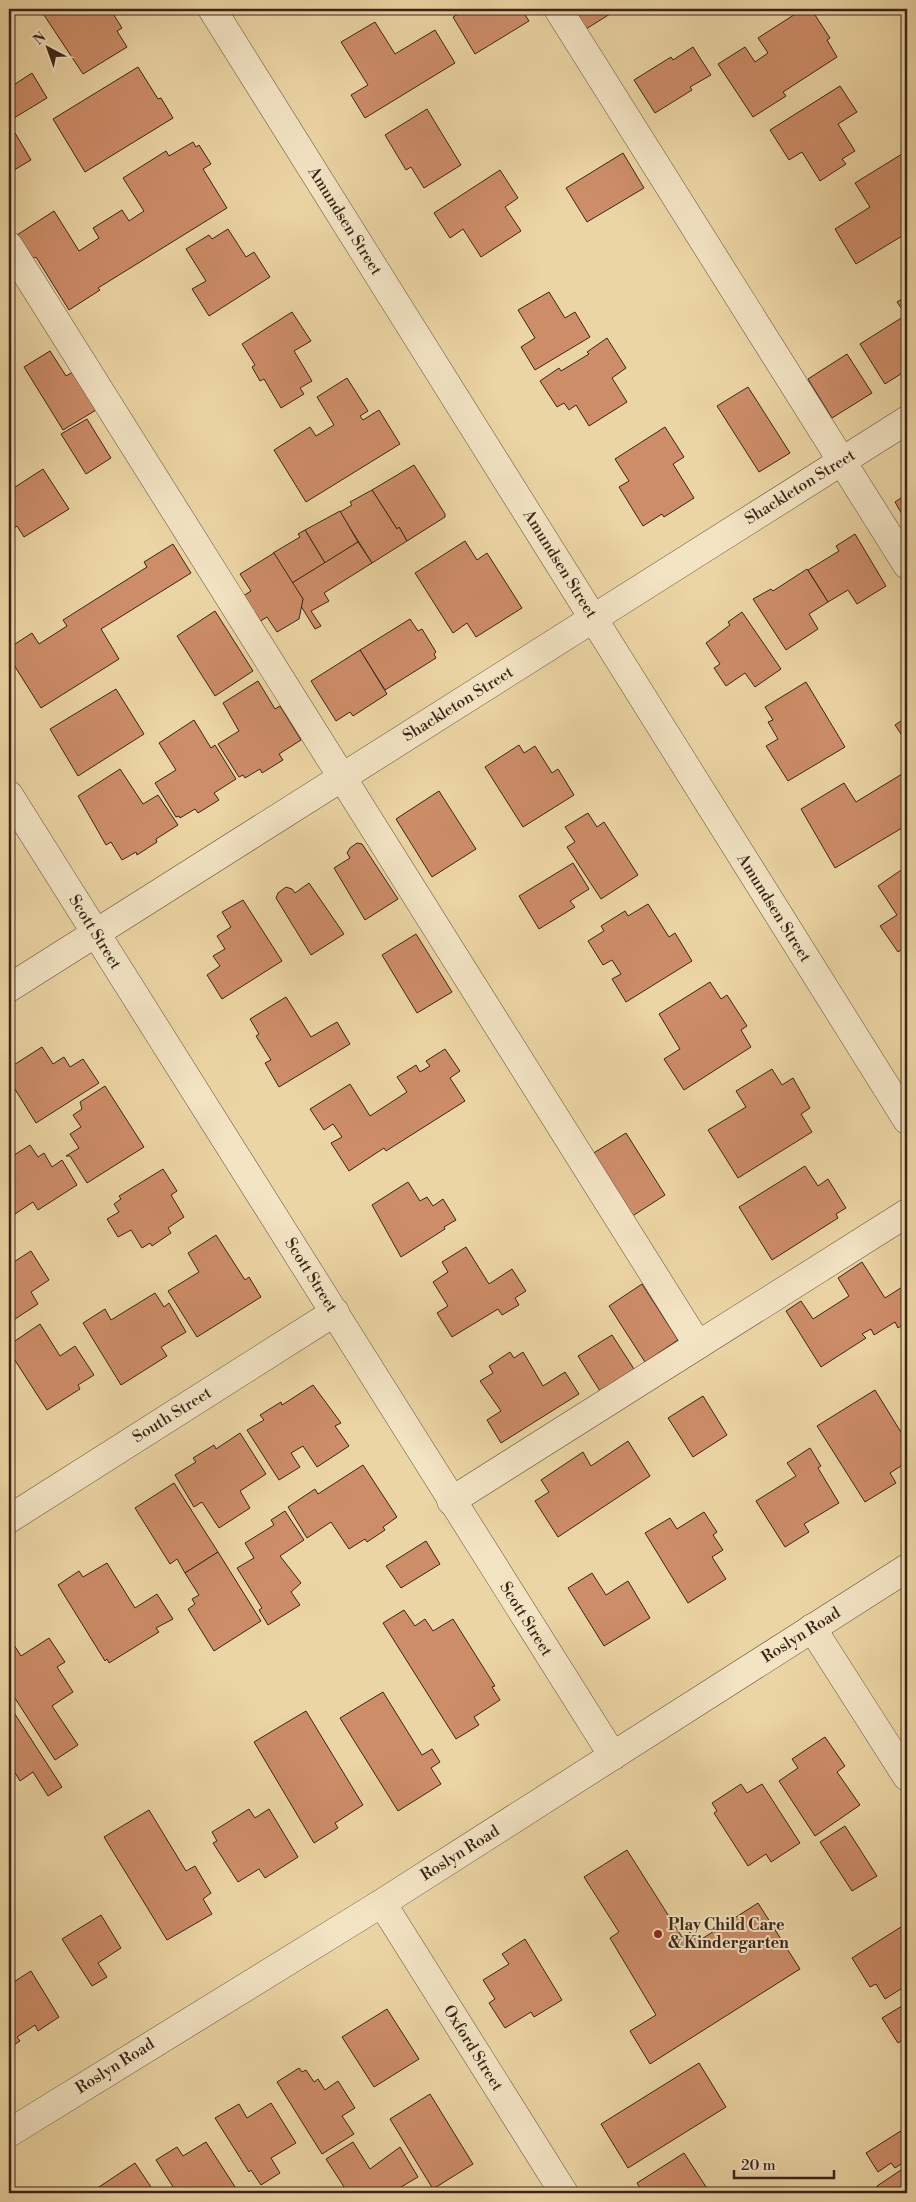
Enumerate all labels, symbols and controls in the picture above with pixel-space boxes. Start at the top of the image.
north arrow [22,22,72,72]
text: N [30,29,50,49]
street label: Amundsen Street [303,162,387,279]
street label: Shackleton Street [741,445,859,529]
street label: Amundsen Street [518,505,602,622]
street label: Shackleton Street [399,662,517,746]
street label: Amundsen Street [732,849,816,966]
street label: Scott Street [64,891,126,973]
street label: Scott Street [280,1234,342,1316]
street label: South Street [129,1383,216,1447]
street label: Scott Street [495,1578,557,1660]
street label: Roslyn Road [758,1603,844,1667]
street label: Roslyn Road [417,1821,503,1885]
place label: Play Child Care & Kindergarten [668,1915,789,1953]
marker: Play Child Care & Kindergarten [652,1928,664,1940]
street label: Oxford Street [439,2001,508,2095]
street label: Roslyn Road [72,2034,158,2098]
scale bar [734,2147,834,2179]
text: 20 m [741,2156,776,2175]

